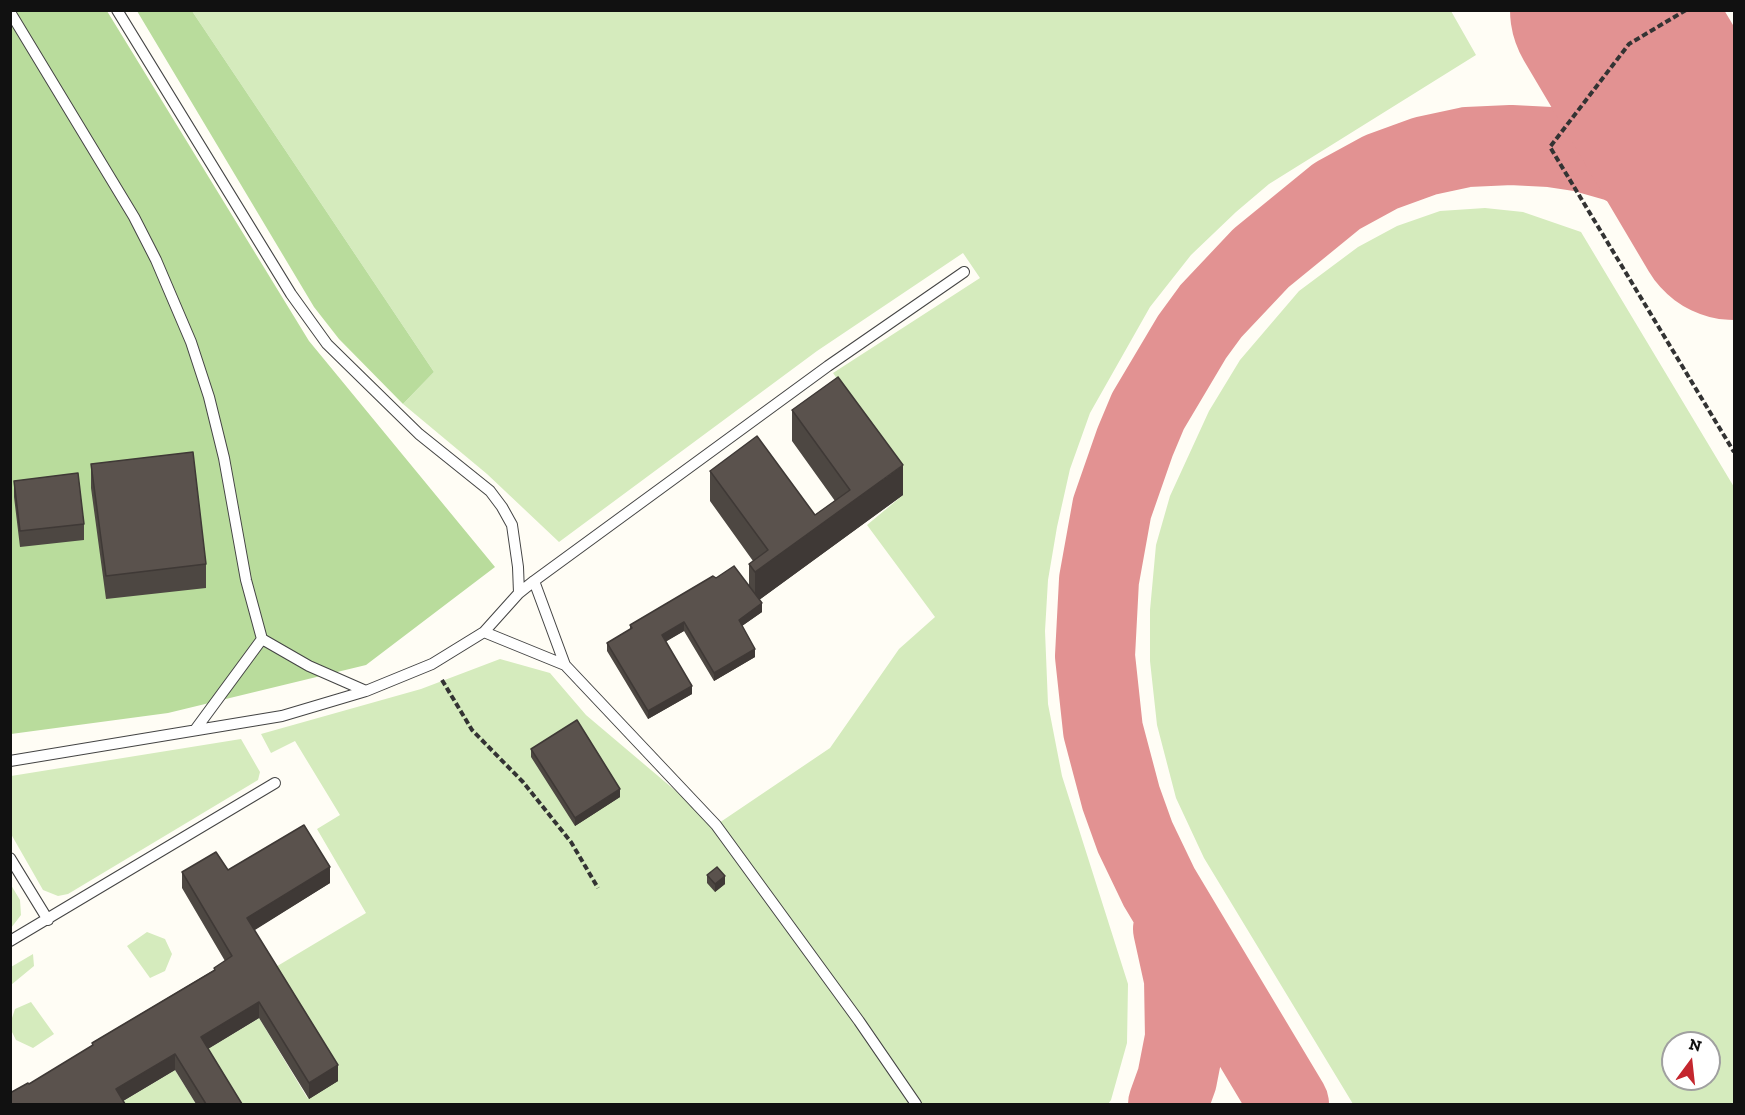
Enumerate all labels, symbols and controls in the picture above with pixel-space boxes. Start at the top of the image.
north arrow [1661,1031,1721,1091]
text: N [1687,1034,1704,1056]

